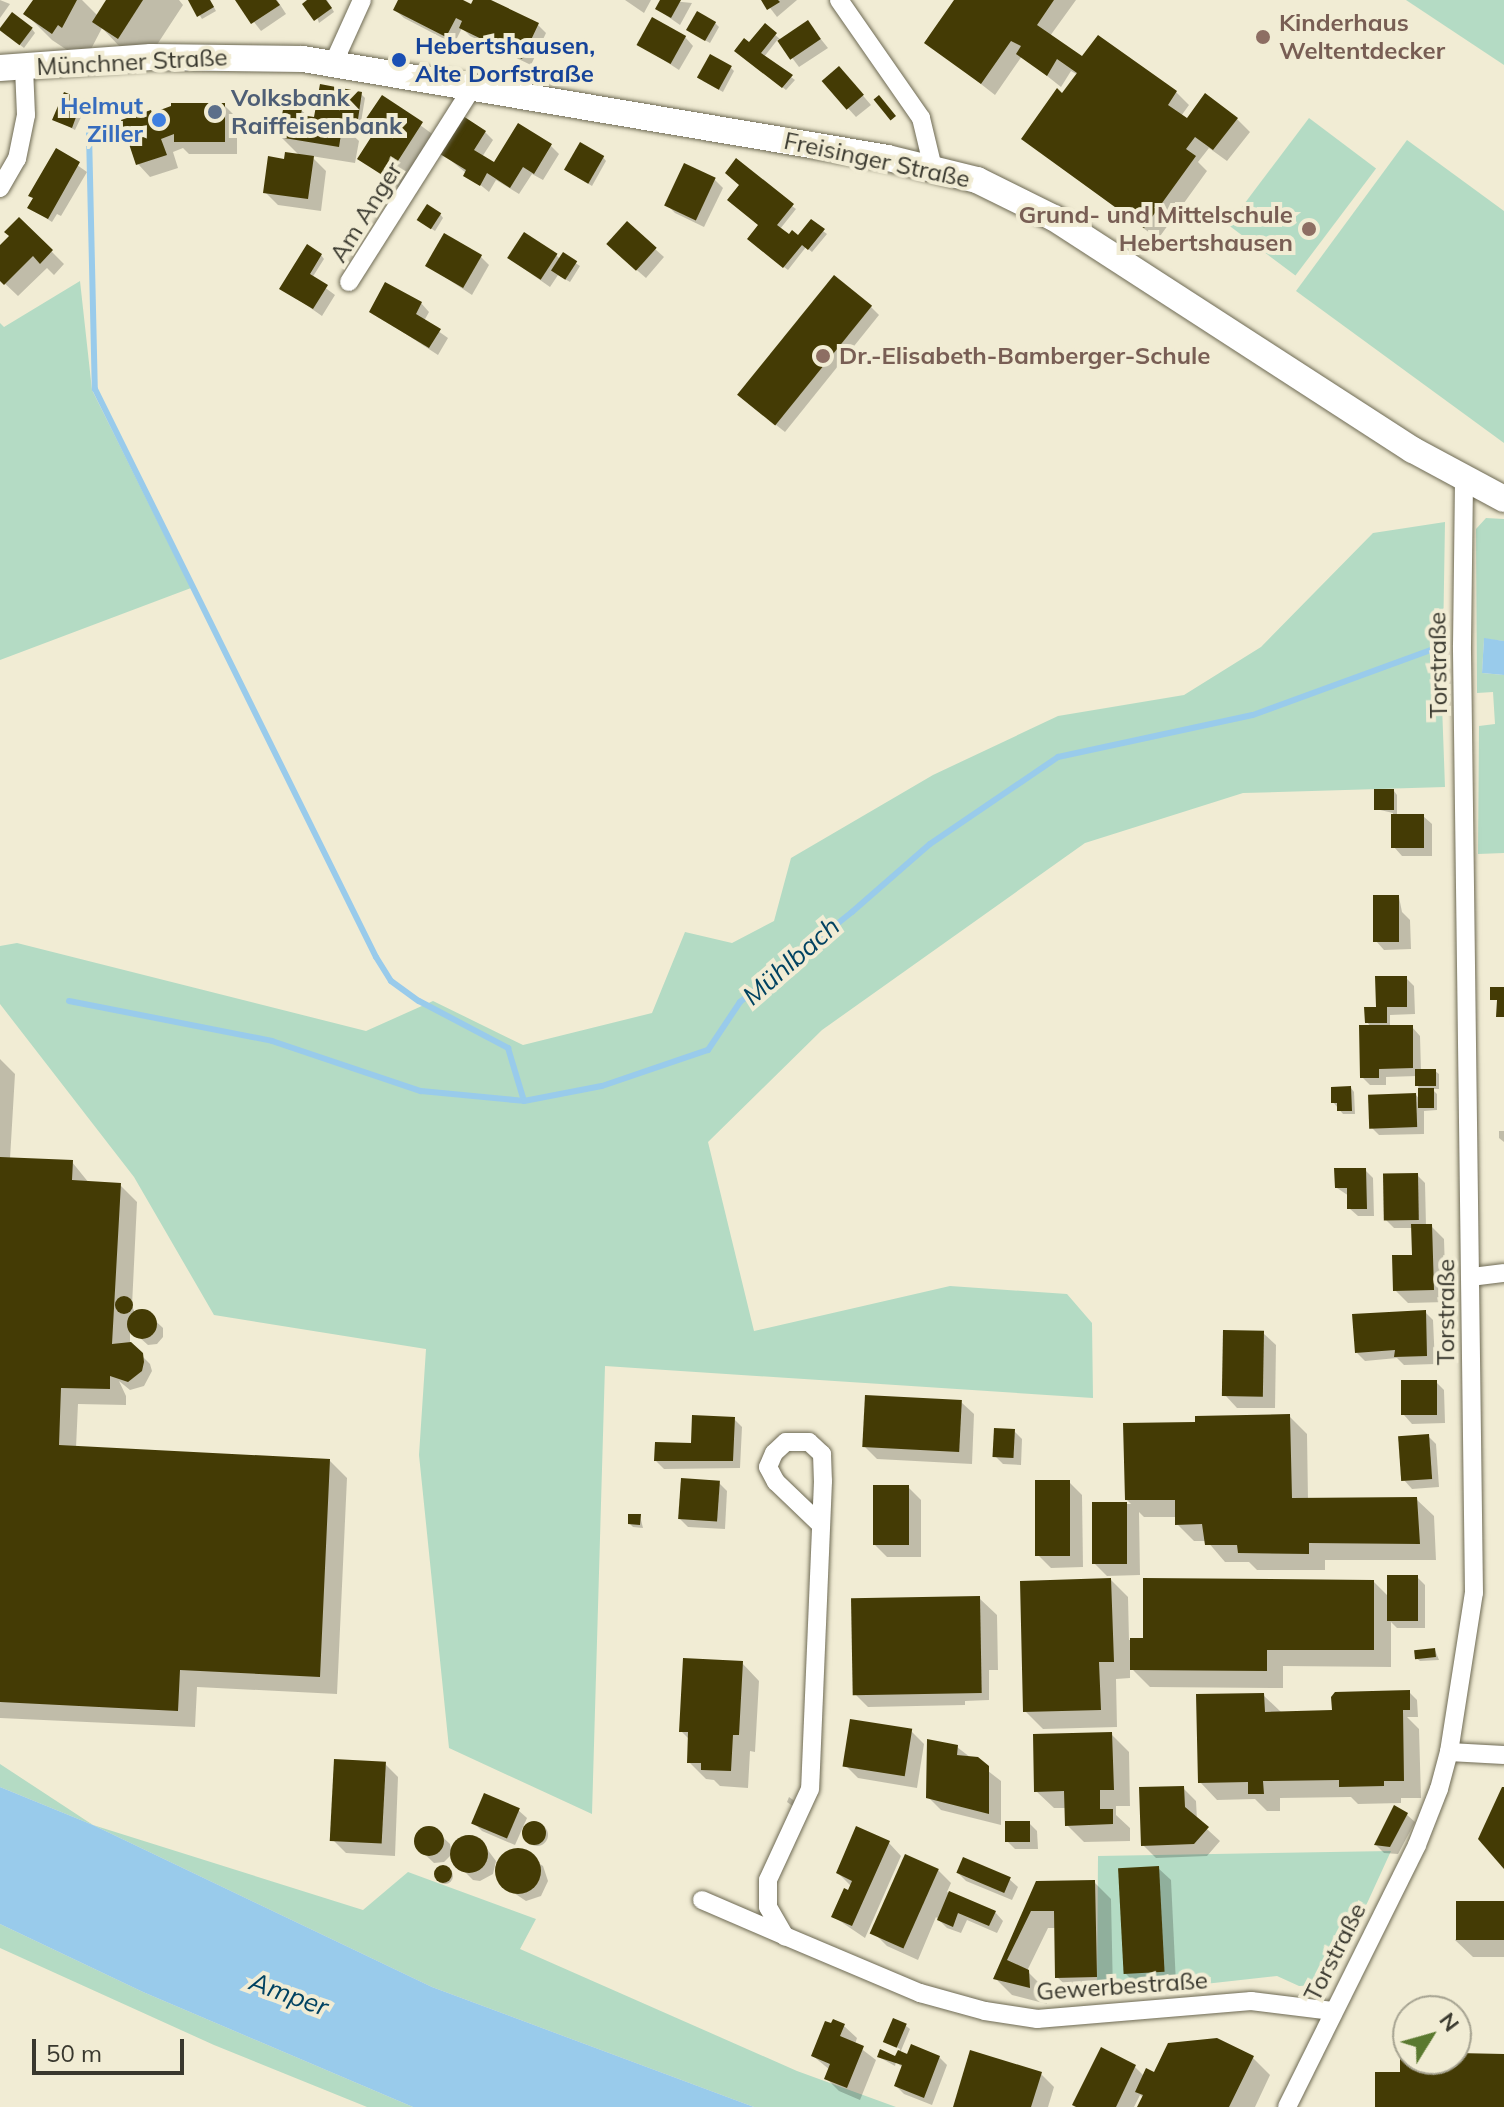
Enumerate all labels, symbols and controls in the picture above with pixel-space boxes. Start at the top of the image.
place label: Kinderhaus Weltentdecker [1279,9,1445,65]
marker: Kinderhaus Weltentdecker [1254,28,1272,46]
place label: Hebertshausen, Alte Dorfstraße [415,32,595,88]
street label: Münchner Straße [36,43,228,81]
marker: Hebertshausen, Alte Dorfstraße [390,51,408,69]
place label: Volksbank Raiffeisenbank [231,84,402,140]
place label: Helmut Ziller [60,92,143,148]
marker: Volksbank Raiffeisenbank [206,103,224,121]
marker: Helmut Ziller [150,111,168,129]
street label: Freisinger Straße [781,126,973,194]
street label: Am Anger [324,156,408,268]
place label: Grund- und Mittelschule Hebertshausen [1019,201,1293,257]
marker: Grund- und Mittelschule Hebertshausen [1300,220,1318,238]
place label: Dr.-Elisabeth-Bamberger-Schule [839,342,1210,370]
marker: Dr.-Elisabeth-Bamberger-Schule [814,347,832,365]
street label: Torstraße [1423,612,1453,718]
water label: Mühlbach [736,911,846,1011]
street label: Torstraße [1432,1259,1460,1365]
street label: Torstraße [1298,1898,1372,2006]
water label: Amper [246,1965,332,2023]
street label: Gewerbestraße [1035,1966,1209,2006]
north arrow [1392,1995,1472,2075]
text: N [1433,2007,1466,2037]
scale bar [36,2023,188,2073]
text: 50 m [46,2038,102,2068]

